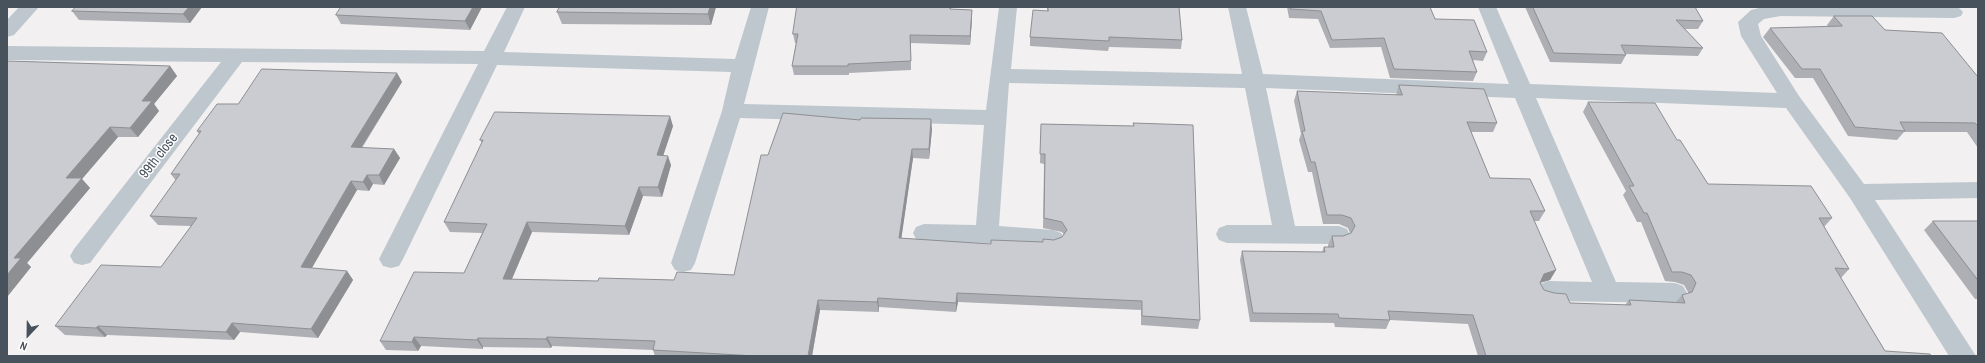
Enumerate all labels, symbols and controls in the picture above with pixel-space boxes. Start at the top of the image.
street label: 99th close [136,130,182,182]
north arrow [8,315,48,355]
text: N [18,338,29,354]

